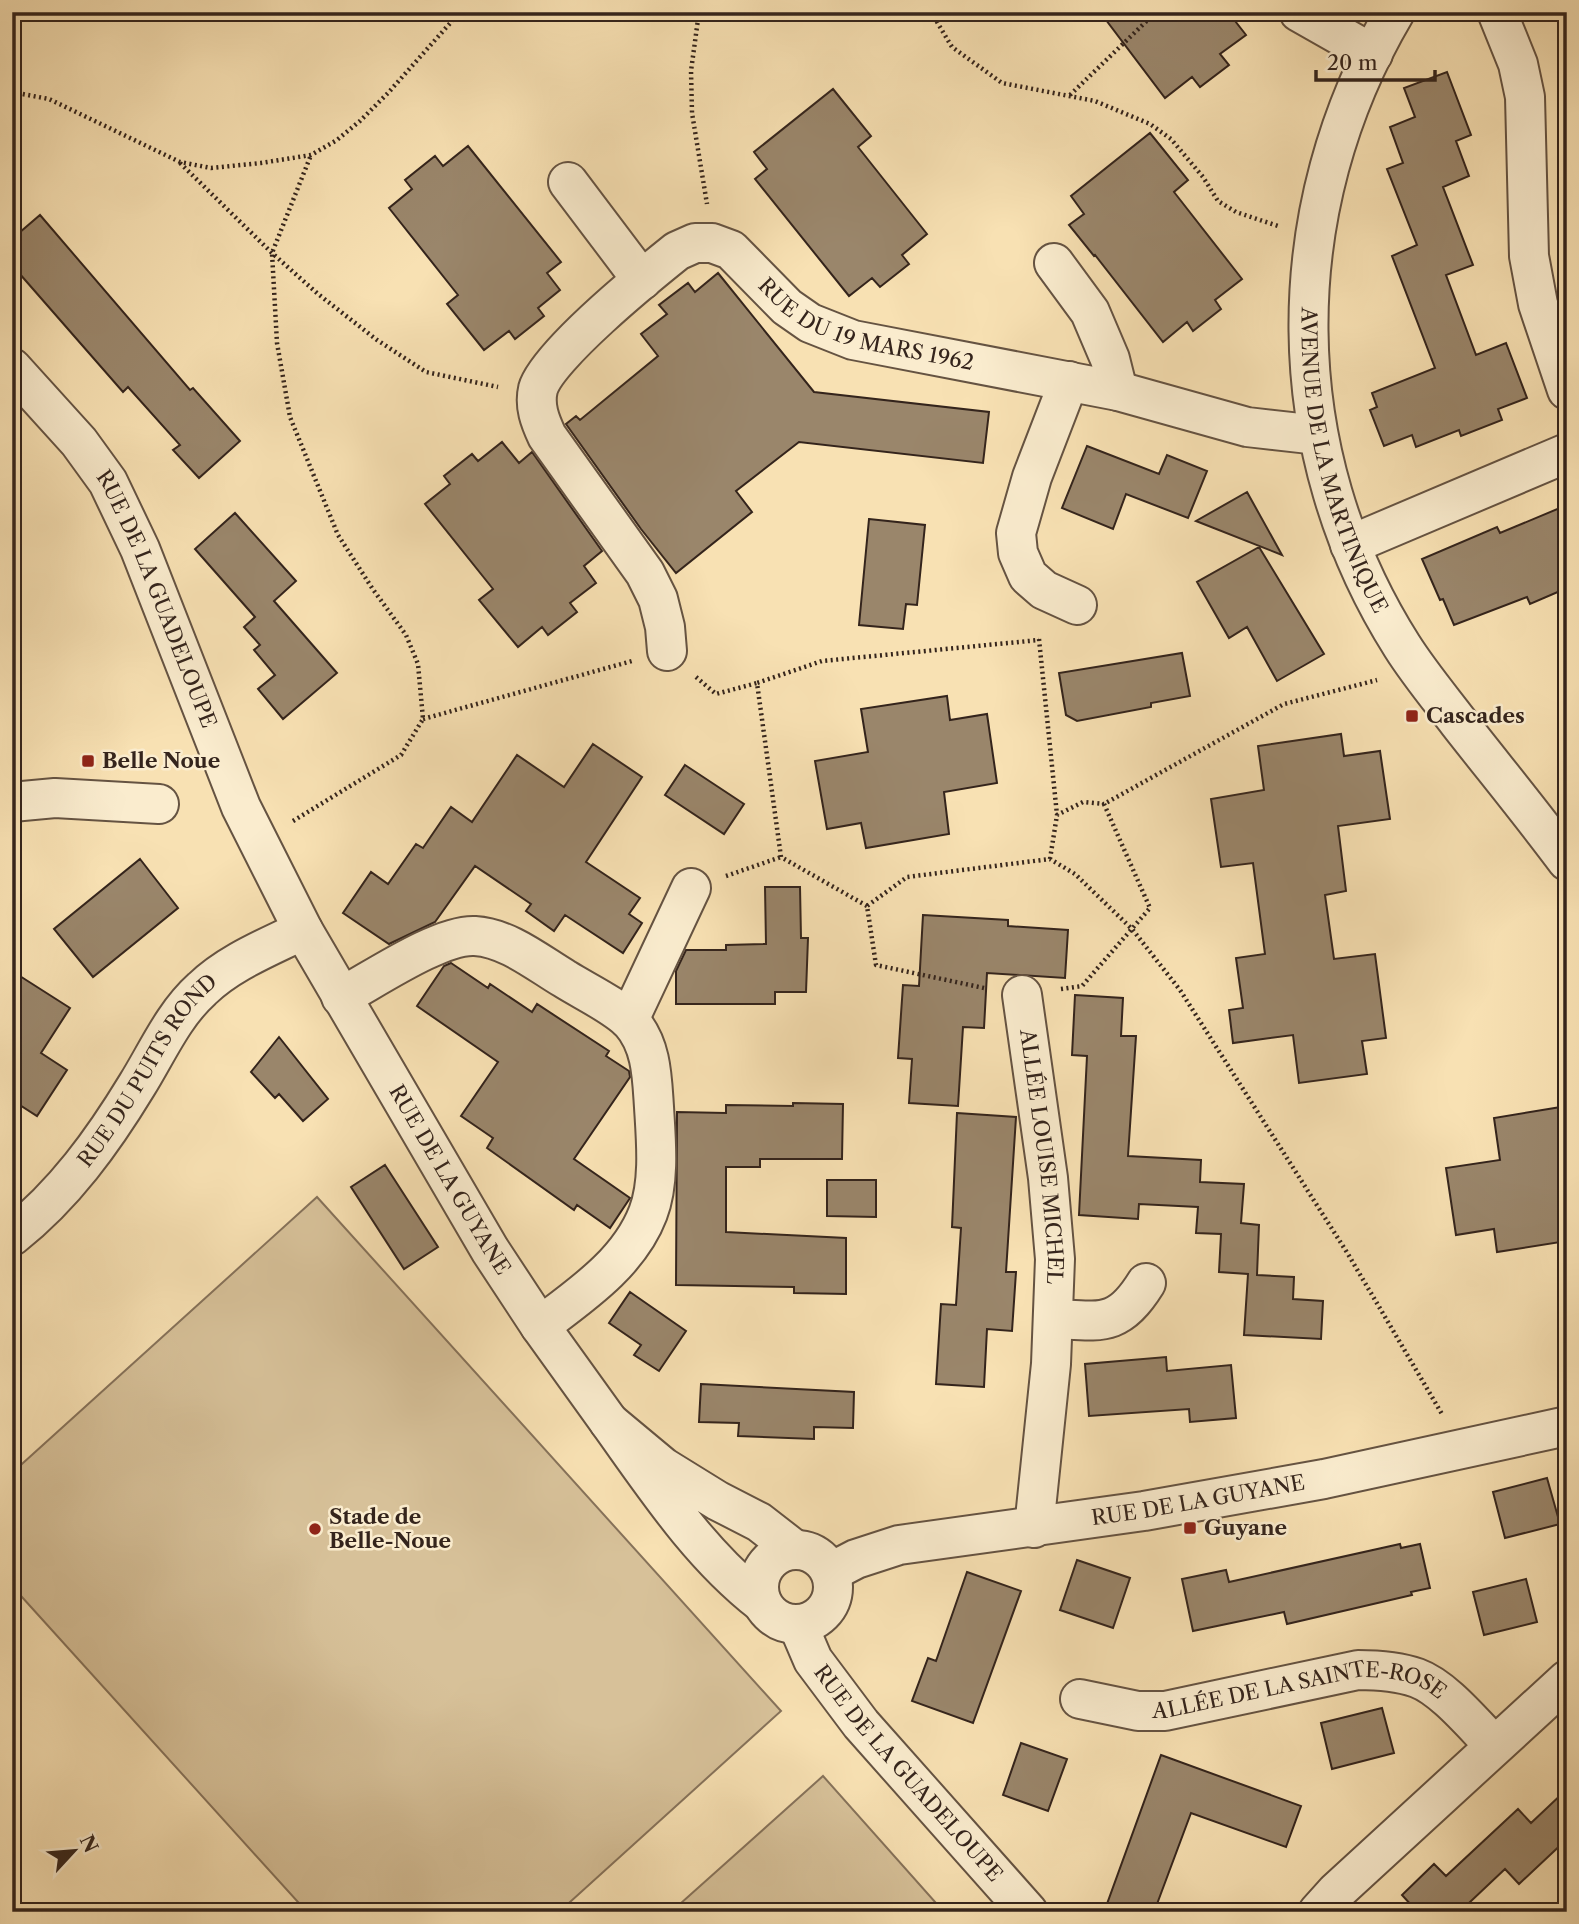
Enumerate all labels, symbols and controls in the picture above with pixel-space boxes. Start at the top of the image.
scale bar [1316,38,1436,82]
text: 20 m [1327,50,1378,75]
street label: RUE DU 19 MARS 1962 [753,272,976,375]
street label: AVENUE DE LA MARTINIQUE [1296,306,1393,617]
street label: RUE DE LA GUADELOUPE [91,465,222,731]
place label: Cascades [1426,703,1525,728]
marker: Cascades [1404,708,1420,724]
place label: Belle Noue [102,748,220,773]
marker: Belle Noue [80,753,96,769]
street label: RUE DU PUITS ROND [72,969,222,1172]
street label: ALLÉE LOUISE MICHEL [1015,1026,1068,1285]
street label: RUE DE LA GUYANE [384,1080,516,1279]
street label: RUE DE LA GUYANE [1090,1470,1307,1530]
place label: Stade de Belle-Noue [329,1504,451,1553]
place label: Guyane [1204,1515,1287,1540]
marker: Guyane [1182,1520,1198,1536]
marker: Stade de Belle-Noue [307,1521,323,1537]
street label: ALLÉE DE LA SAINTE-ROSE [1151,1656,1451,1723]
street label: RUE DE LA GUADELOUPE [809,1660,1008,1886]
north arrow [38,1815,108,1885]
text: N [75,1831,103,1856]

